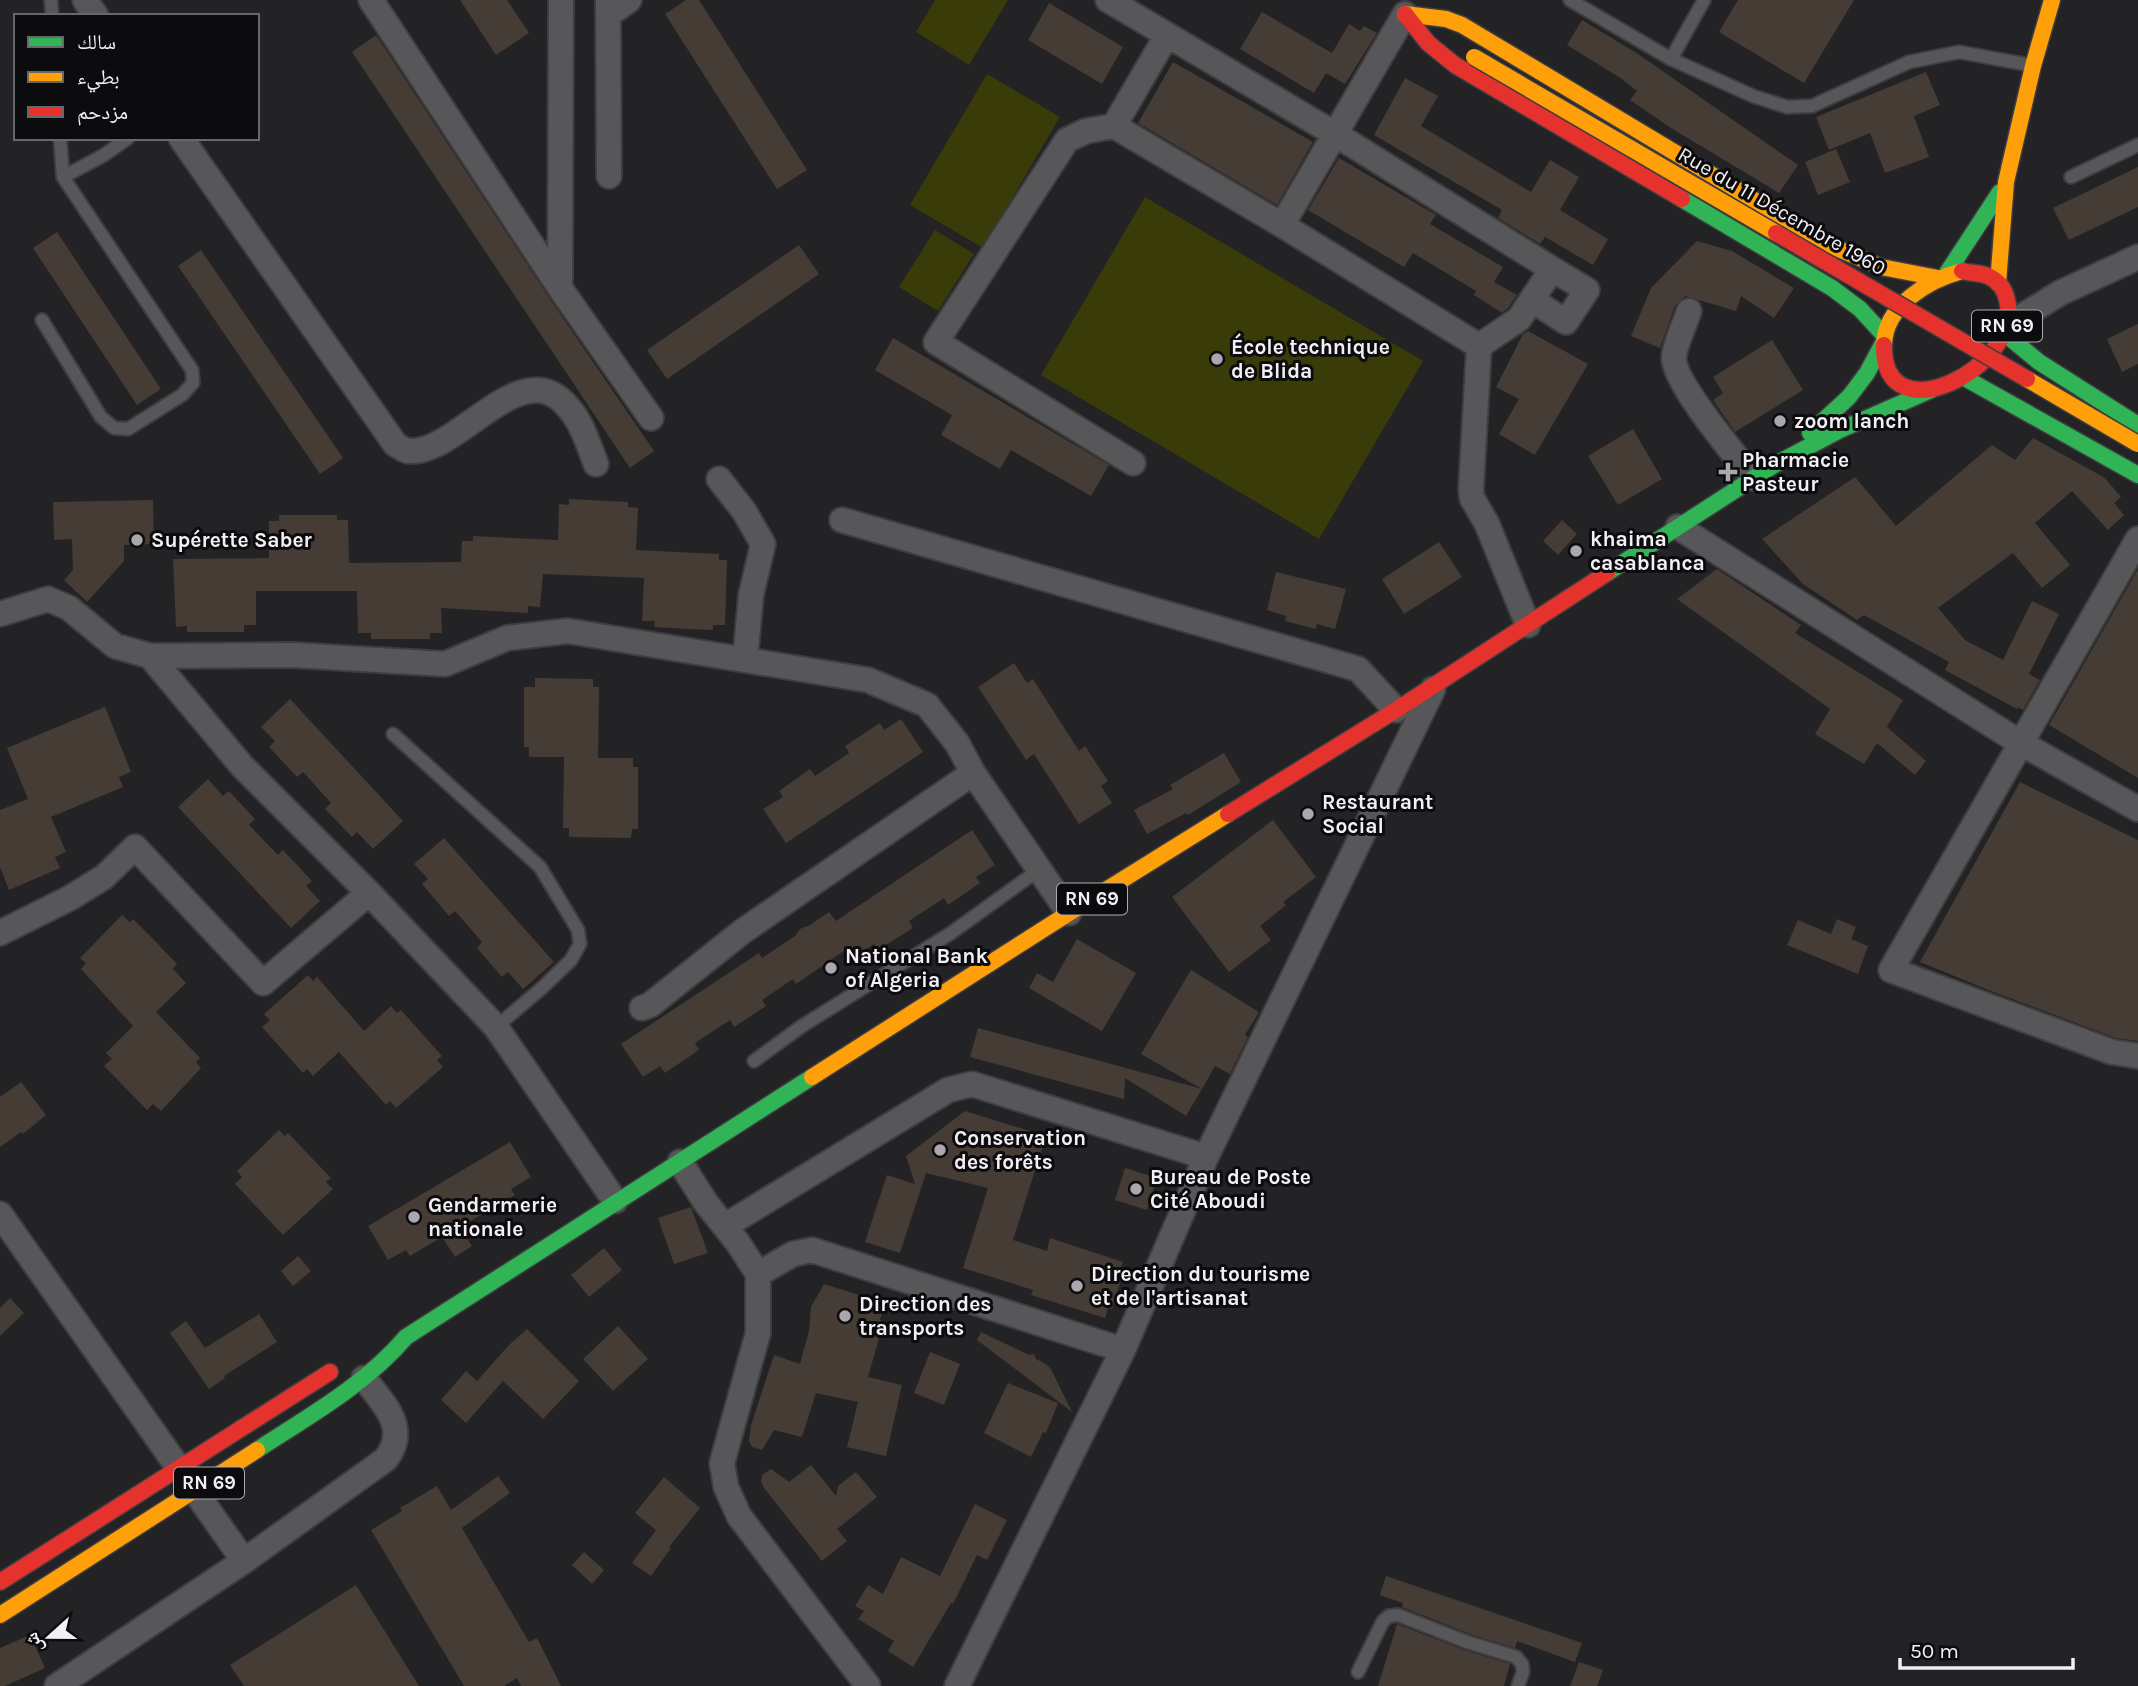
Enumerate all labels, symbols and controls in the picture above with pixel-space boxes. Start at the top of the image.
legend [14,14,259,140]
text: سالك [77,30,116,54]
text: بطيء [77,65,120,93]
text: مزدحم [77,100,128,126]
street label: Rue du 11 Décembre 1960 [1674,142,1890,280]
road number: RN 69 [1972,310,2042,342]
place label: École technique de Blida [1231,333,1390,383]
marker: École technique de Blida [1209,351,1225,367]
place label: zoom lanch [1794,409,1909,433]
marker: zoom lanch [1772,413,1788,429]
place label: Pharmacie Pasteur [1742,448,1849,496]
marker: Pharmacie Pasteur [1720,464,1736,480]
place label: khaima casablanca [1590,527,1705,575]
place label: Supérette Saber [151,528,313,552]
marker: Supérette Saber [129,532,145,548]
marker: khaima casablanca [1568,543,1584,559]
place label: Restaurant Social [1322,790,1433,838]
marker: Restaurant Social [1300,806,1316,822]
road number: RN 69 [1057,884,1127,914]
place label: National Bank of Algeria [845,944,988,992]
marker: National Bank of Algeria [823,960,839,976]
place label: Conservation des forêts [954,1126,1086,1174]
marker: Conservation des forêts [932,1142,948,1158]
place label: Bureau de Poste Cité Aboudi [1150,1165,1311,1213]
marker: Bureau de Poste Cité Aboudi [1128,1181,1144,1197]
place label: Gendarmerie nationale [428,1193,557,1241]
marker: Gendarmerie nationale [406,1209,422,1225]
place label: Direction du tourisme et de l'artisanat [1091,1262,1310,1310]
marker: Direction du tourisme et de l'artisanat [1069,1278,1085,1294]
place label: Direction des transports [859,1292,991,1340]
marker: Direction des transports [837,1308,853,1324]
road number: RN 69 [174,1468,244,1498]
north arrow [14,1602,84,1672]
scale bar [1900,1626,2073,1670]
text: ش [20,1629,48,1656]
text: 50 m [1910,1639,1959,1663]

